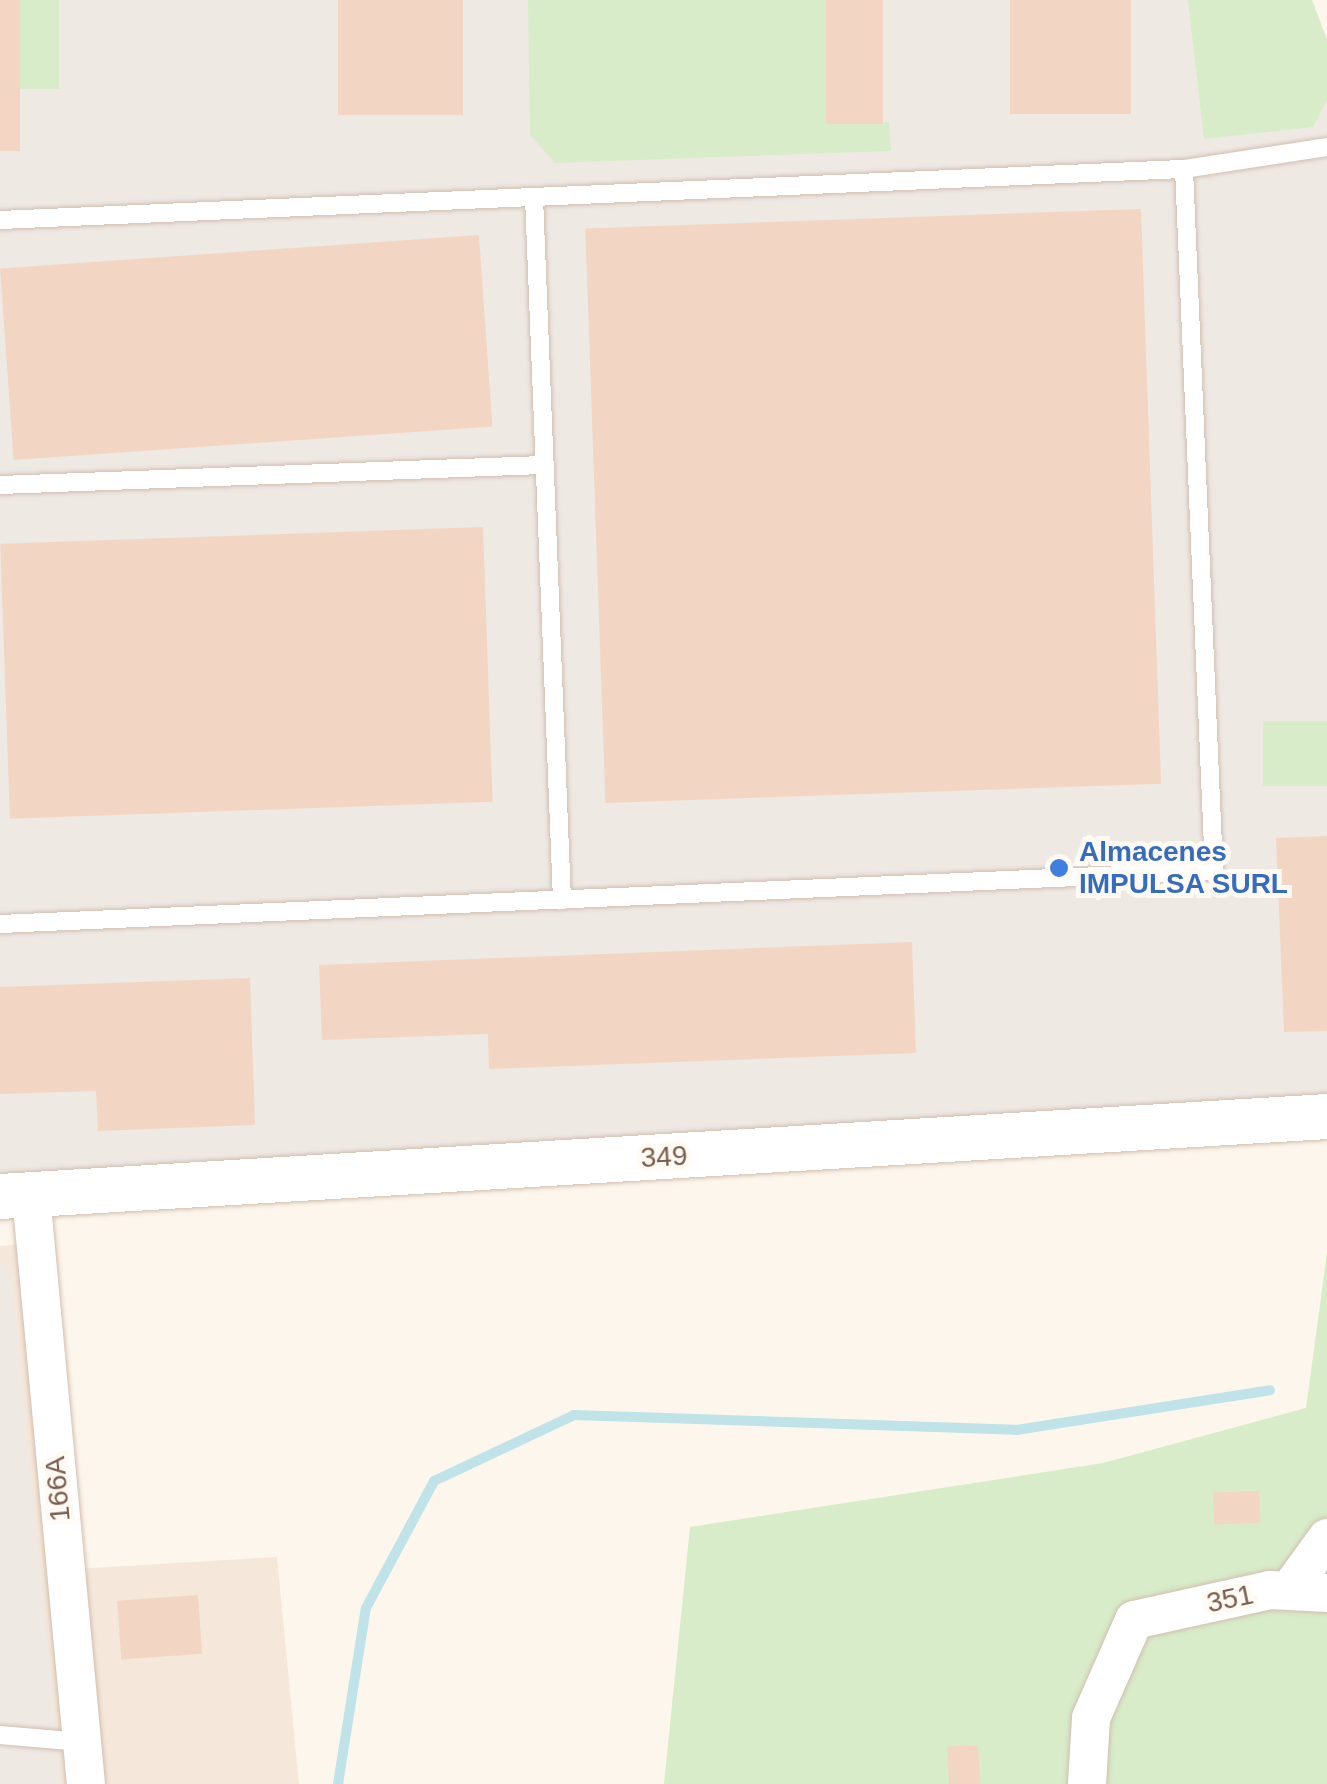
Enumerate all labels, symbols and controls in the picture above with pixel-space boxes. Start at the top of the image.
place label: Almacenes IMPULSA SURL [1079,835,1289,901]
marker: Almacenes IMPULSA SURL [1048,857,1070,879]
street label: 349 [640,1139,688,1175]
street label: 166A [38,1455,78,1523]
street label: 351 [1204,1578,1256,1620]

